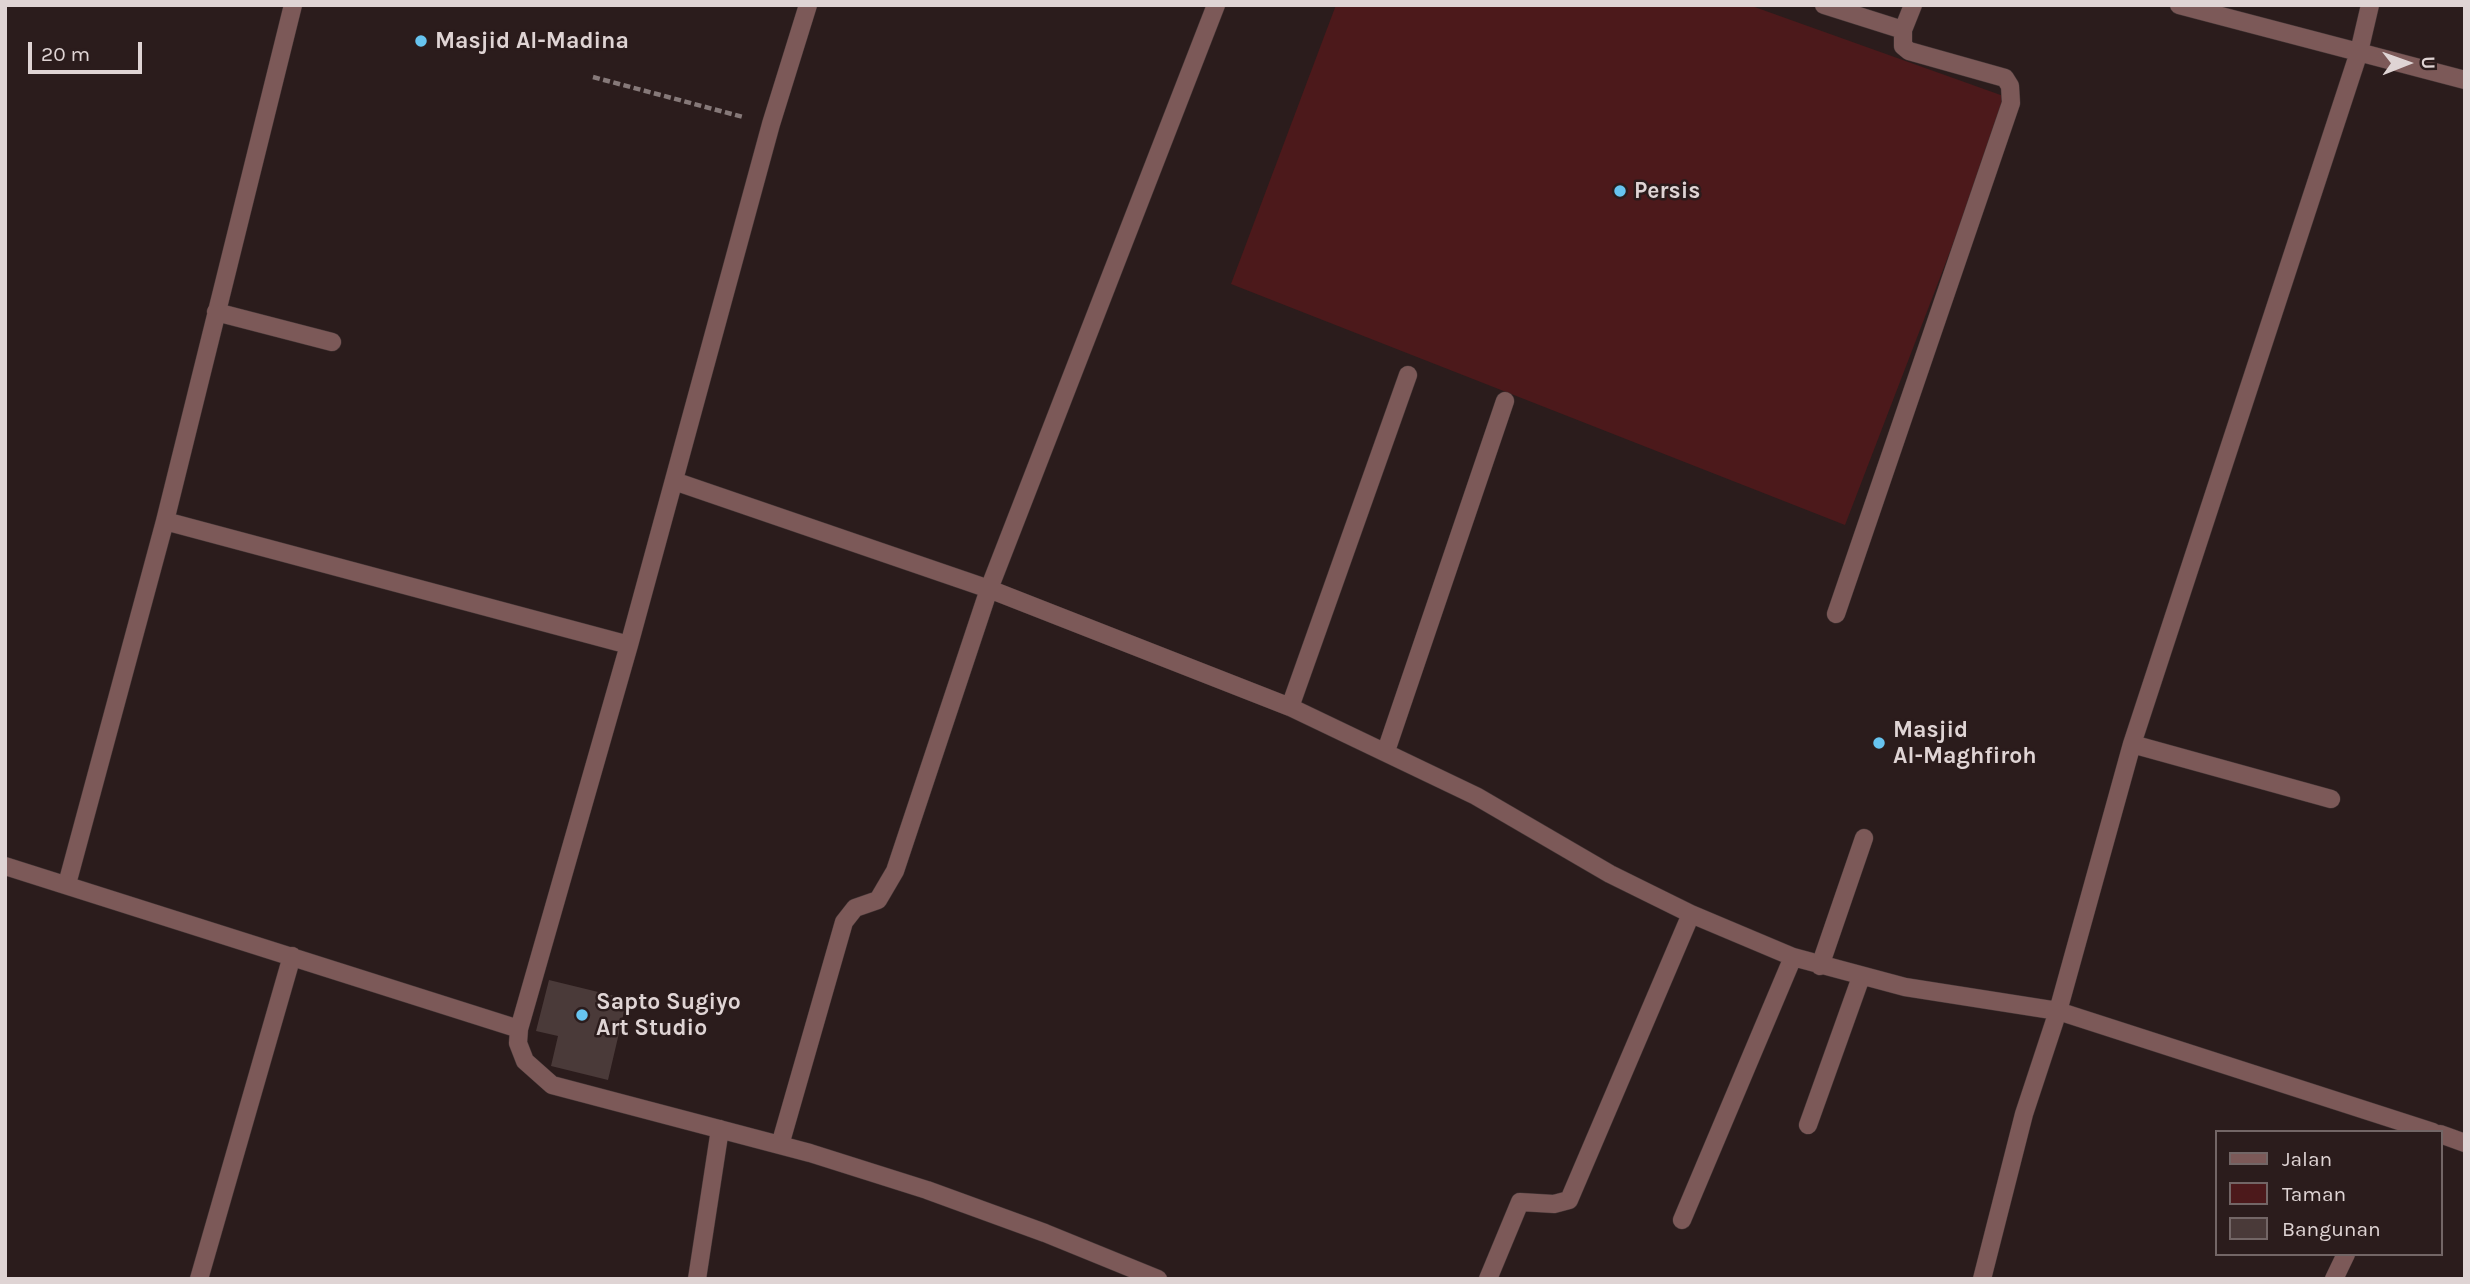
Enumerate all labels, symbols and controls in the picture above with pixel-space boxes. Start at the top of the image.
place label: Masjid Al-Madina [435,27,629,55]
scale bar [32,28,145,72]
north arrow [2372,28,2442,98]
marker: Masjid Al-Madina [413,33,429,49]
text: 20 m [41,42,90,66]
text: U [2417,56,2439,69]
place label: Persis [1634,177,1700,205]
marker: Persis [1612,183,1628,199]
place label: Masjid Al-Maghfiroh [1893,716,2037,770]
marker: Masjid Al-Maghfiroh [1871,735,1887,751]
place label: Sapto Sugiyo Art Studio [596,988,741,1042]
marker: Sapto Sugiyo Art Studio [574,1007,590,1023]
legend [2214,1130,2442,1256]
text: Jalan [2282,1147,2332,1171]
text: Taman [2282,1182,2346,1206]
text: Bangunan [2282,1217,2381,1241]

